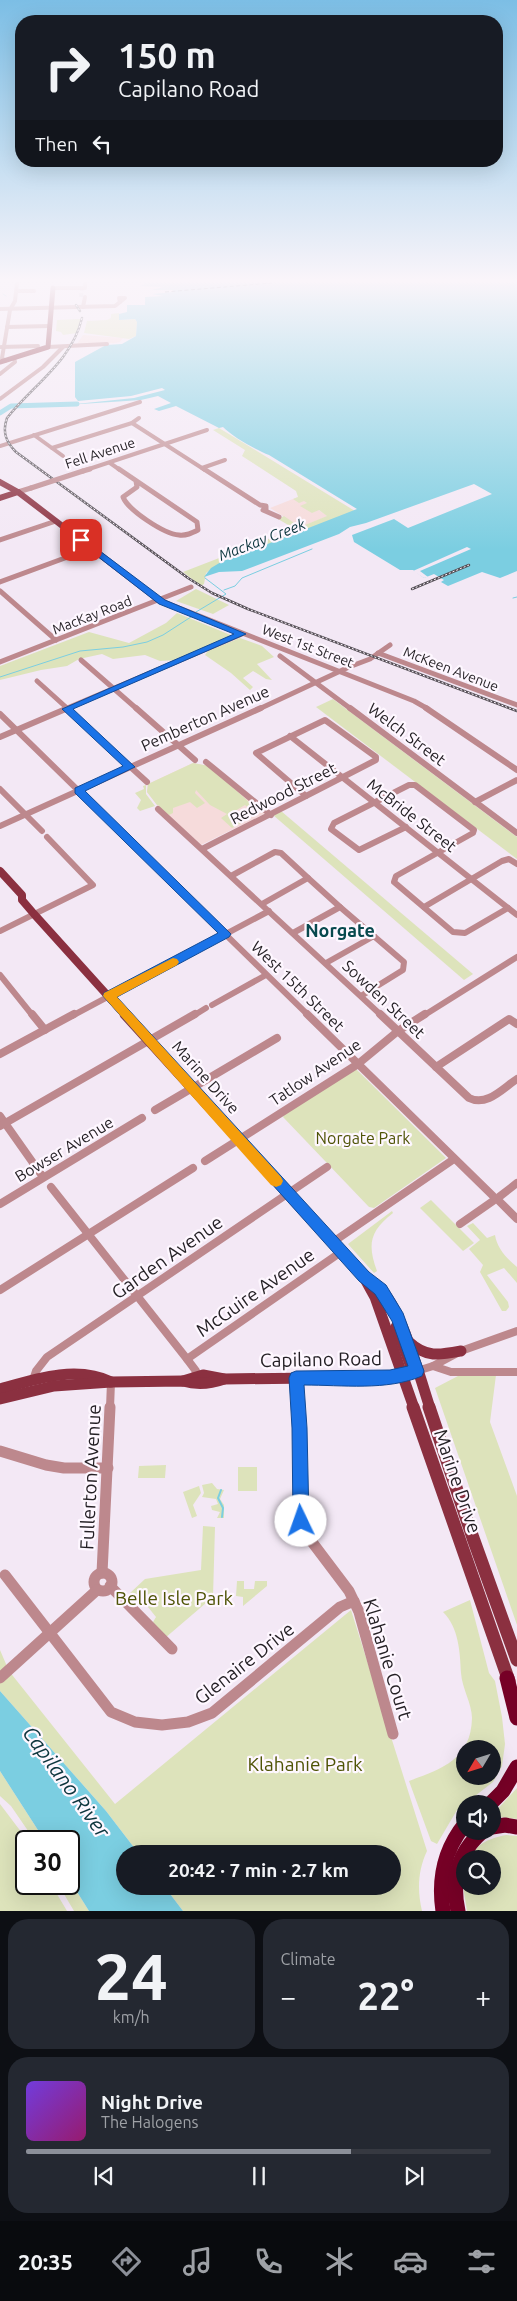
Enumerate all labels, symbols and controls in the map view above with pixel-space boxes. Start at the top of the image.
icon: right [35,35,100,100]
text: 150 m [118,35,216,75]
text: Capilano Road [118,76,259,101]
icon: left [88,130,116,158]
text: Then [35,133,78,155]
street label: Fell Avenue [63,434,137,472]
water label: Mackay Creek [216,515,308,564]
pin [60,519,102,561]
icon: arrive [67,526,95,554]
street label: MacKay Road [50,593,134,637]
street label: West 1st Street [260,621,357,671]
street label: McKeen Avenue [401,643,501,695]
street label: Pemberton Avenue [138,682,272,754]
street label: Welch Street [365,699,450,769]
street label: Redwood Street [227,758,340,828]
street label: McBride Street [364,775,461,856]
district label: Norgate [305,920,375,940]
street label: West 15th Street [248,937,349,1035]
street label: Sowden Street [339,956,429,1042]
street label: Tatlow Avenue [266,1035,364,1109]
street label: Marine Drive [169,1037,243,1117]
street label: Bowser Avenue [12,1113,116,1185]
park label: Norgate Park [316,1129,410,1147]
street label: Garden Avenue [107,1211,227,1303]
street label: McGuire Avenue [192,1243,318,1341]
street label: Capilano Road [260,1347,382,1371]
street label: Fullerton Avenue [75,1404,105,1550]
street label: Marine Drive [430,1426,486,1536]
position arrow [274,1494,326,1546]
park label: Belle Isle Park [115,1587,233,1609]
street label: Klahanie Court [359,1596,417,1723]
street label: Glenaire Drive [190,1617,298,1709]
water label: Capilano River [18,1721,116,1843]
north arrow [456,1740,501,1785]
map controls [456,1740,501,1895]
park label: Klahanie Park [247,1753,363,1775]
button: sound [456,1795,501,1840]
speed limit sign: 30 [15,1830,80,1895]
button: search [456,1850,501,1895]
text: 20:42 · 7 min · 2.7 km [168,1859,349,1881]
text: 24 [95,1939,168,2012]
text: Climate [281,1950,336,1968]
text: 22° [358,1975,414,2017]
text: − [281,1981,296,2012]
text: + [475,1981,491,2012]
text: km/h [113,2008,150,2026]
text: Night Drive [101,2091,203,2113]
text: The Halogens [101,2113,199,2131]
icon: previous [90,2162,118,2190]
icon: pause [245,2162,273,2190]
icon: next [400,2162,428,2190]
icon: directions [109,2244,144,2279]
icon: music [180,2244,215,2279]
icon: phone [251,2244,286,2279]
icon: climate [322,2244,357,2279]
icon: car [393,2244,428,2279]
icon: filters [464,2244,499,2279]
text: 20:35 [18,2249,73,2274]

